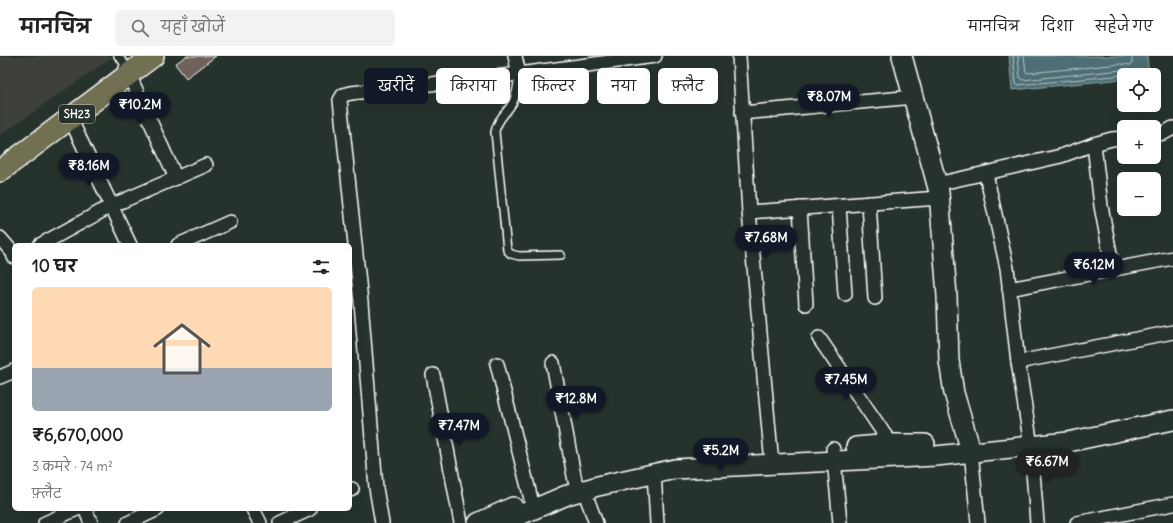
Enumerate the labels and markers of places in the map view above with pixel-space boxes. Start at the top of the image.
pin: ₹8.07M [796,84,862,118]
pin: ₹10.2M [107,92,173,126]
pin: ₹8.16M [56,153,122,187]
pin: ₹7.68M [733,225,799,259]
pin: ₹6.12M [1061,252,1127,286]
pin: ₹7.45M [813,367,879,401]
pin: ₹12.8M [543,386,609,420]
pin: ₹7.47M [426,413,492,447]
pin: ₹5.2M [693,438,749,472]
pin: ₹6.67M [1014,449,1080,483]

